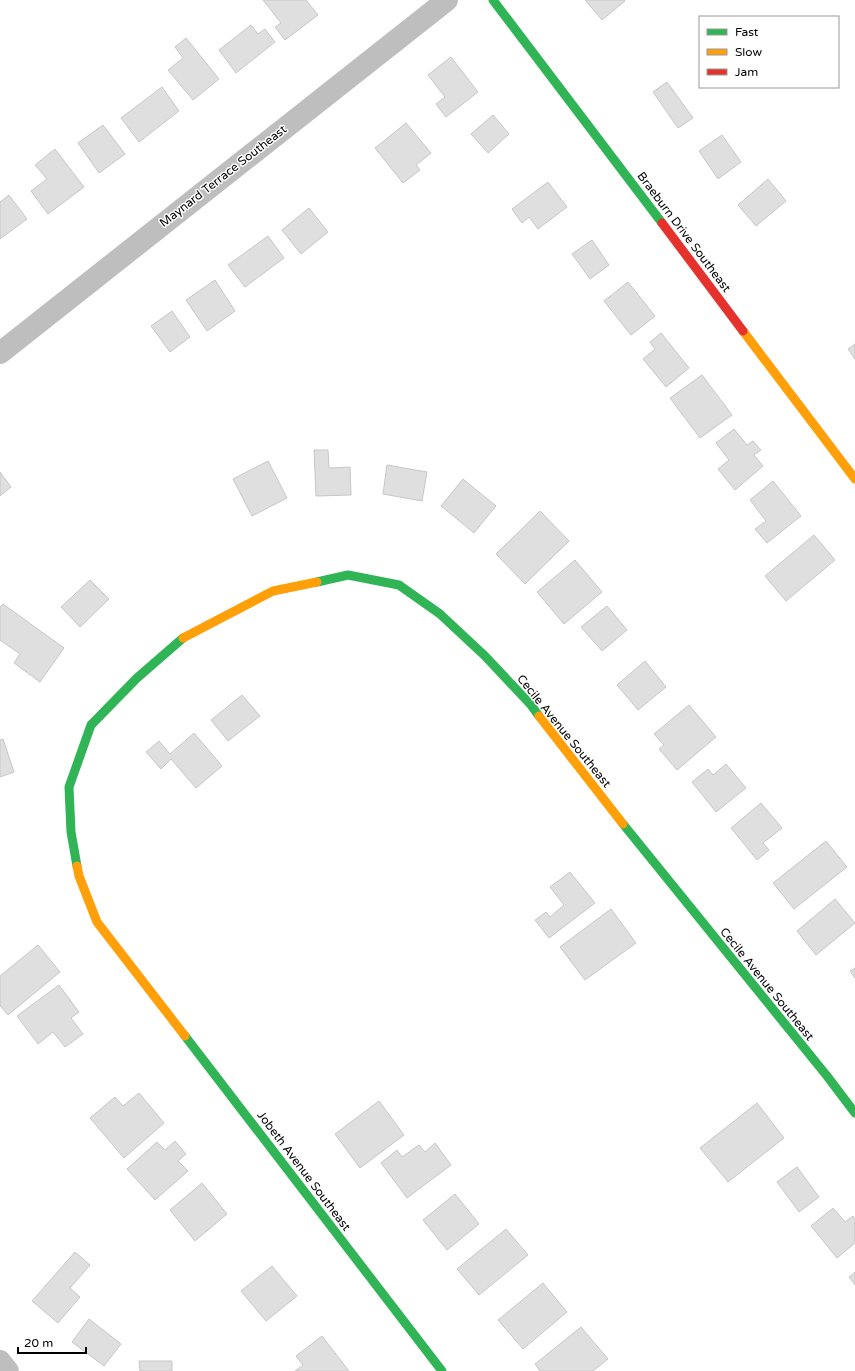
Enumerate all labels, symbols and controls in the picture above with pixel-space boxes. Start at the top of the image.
legend [699,16,839,88]
text: Fast [735,25,759,39]
text: Slow [735,45,762,59]
text: Jam [735,65,758,79]
street label: Maynard Terrace Southeast [157,122,290,230]
street label: Braeburn Drive Southeast [634,169,734,295]
street label: Cecile Avenue Southeast [514,672,614,791]
street label: Cecile Avenue Southeast [717,925,817,1044]
street label: Jobeth Avenue Southeast [254,1108,354,1234]
scale bar [18,1329,86,1355]
text: 20 m [24,1336,53,1350]

